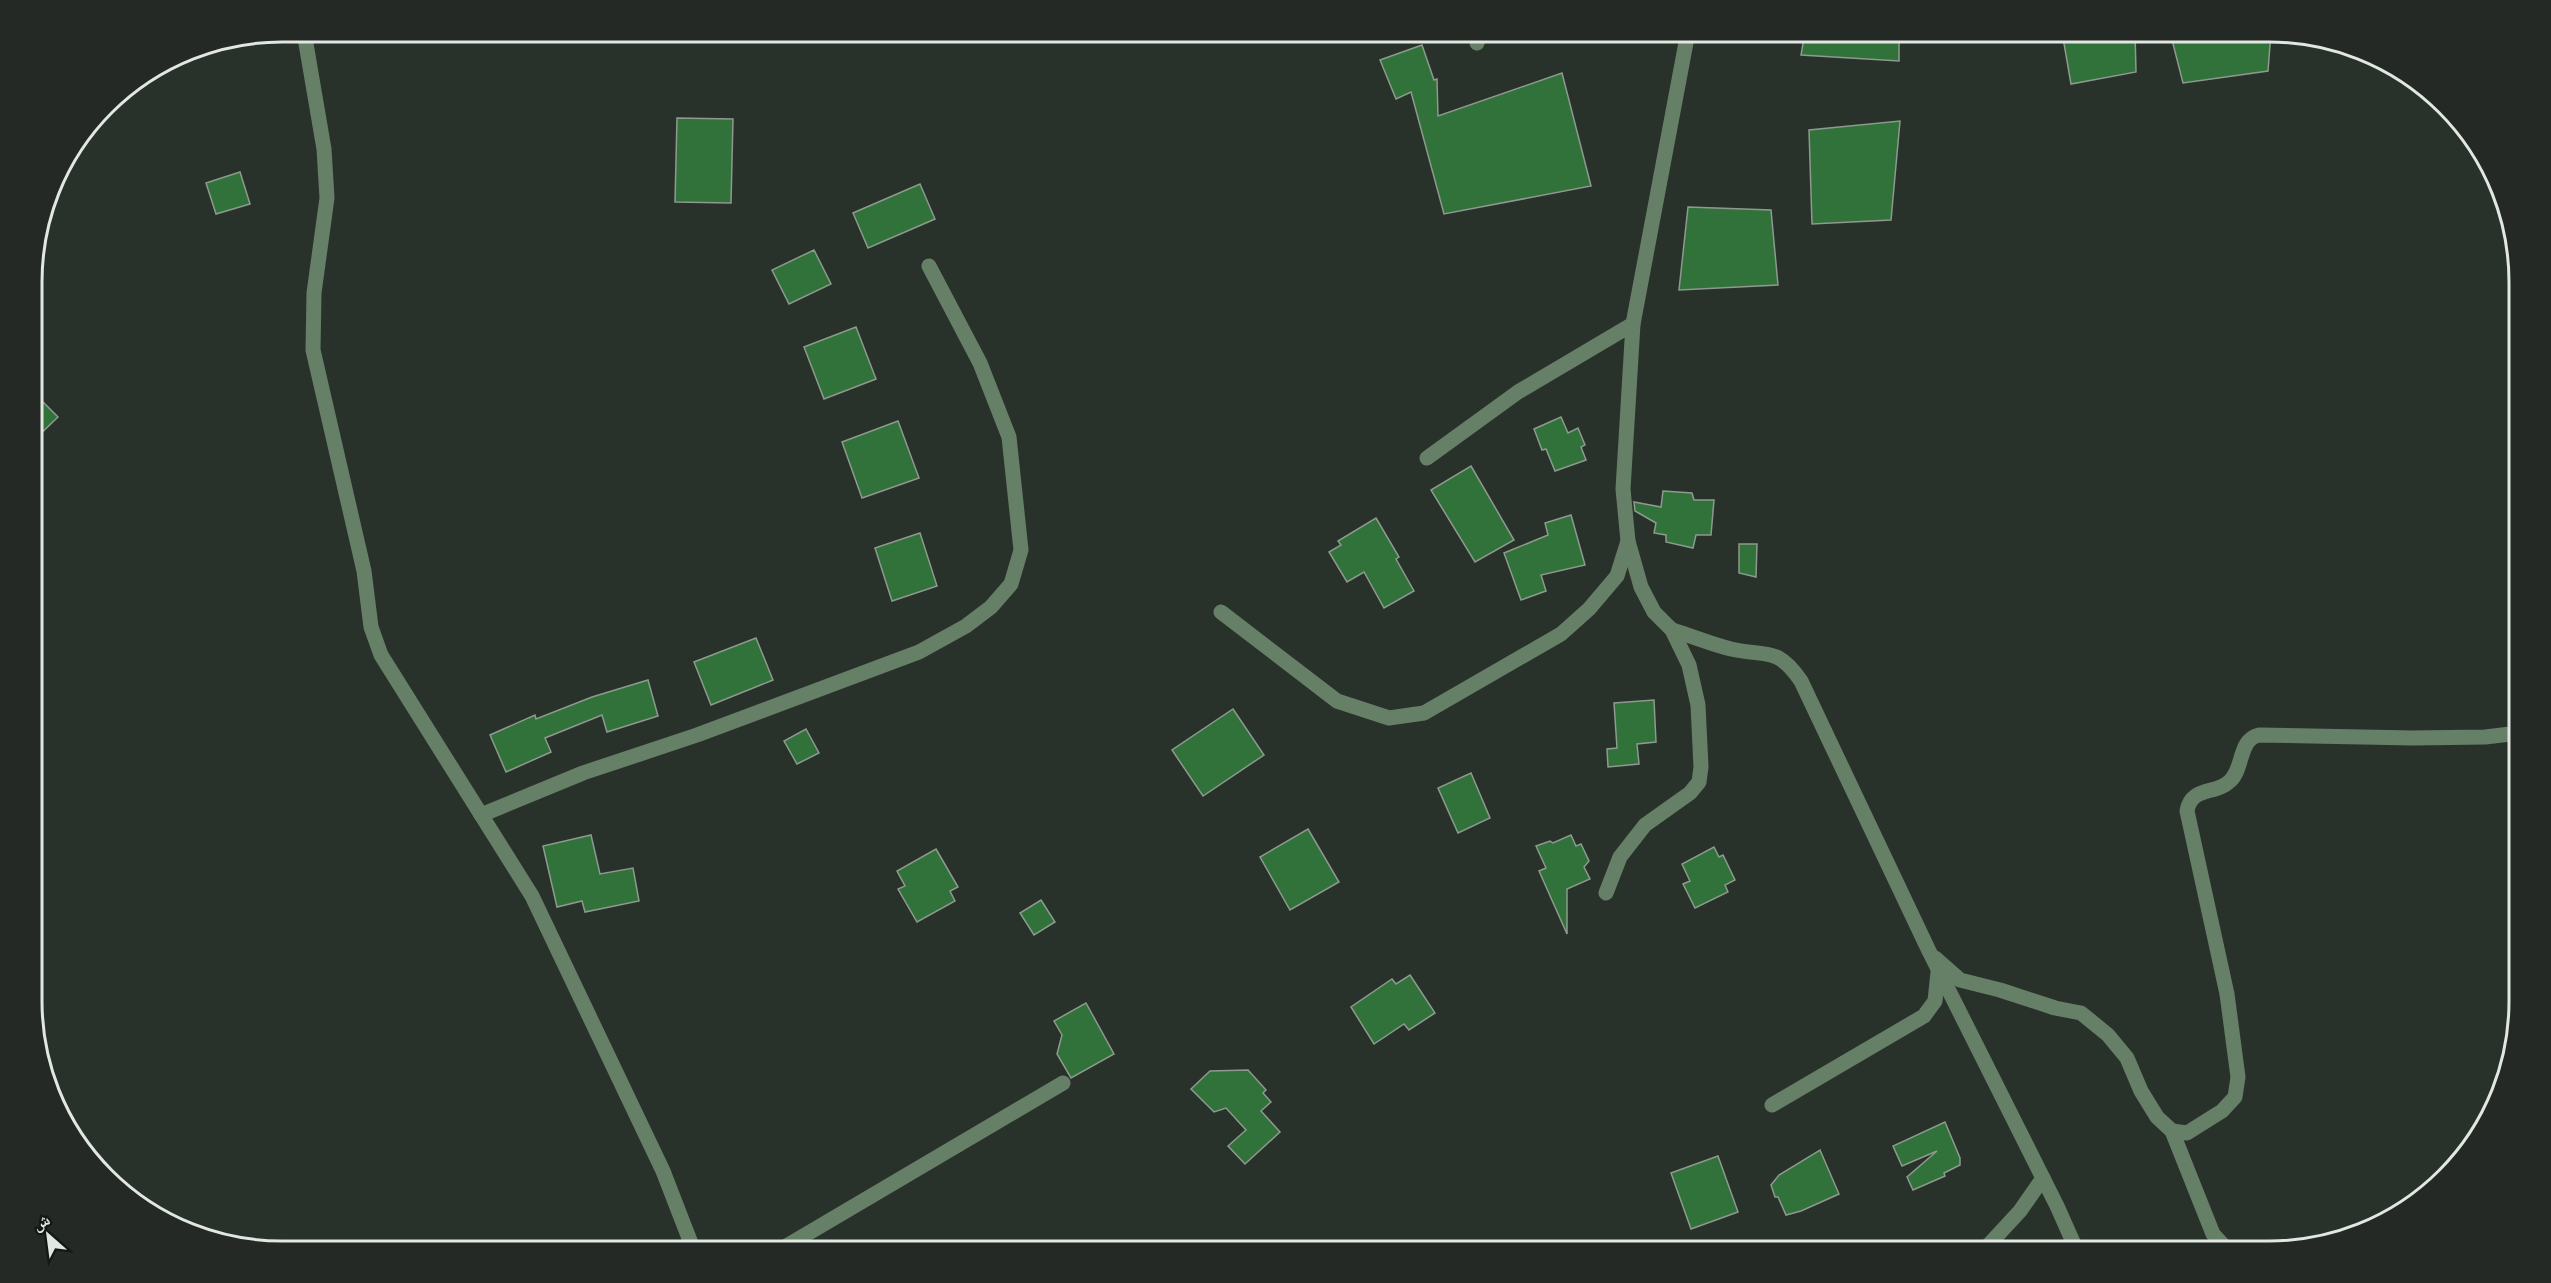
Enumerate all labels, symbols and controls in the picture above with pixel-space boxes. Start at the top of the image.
north arrow [18,1205,78,1265]
text: ش [30,1212,53,1235]

